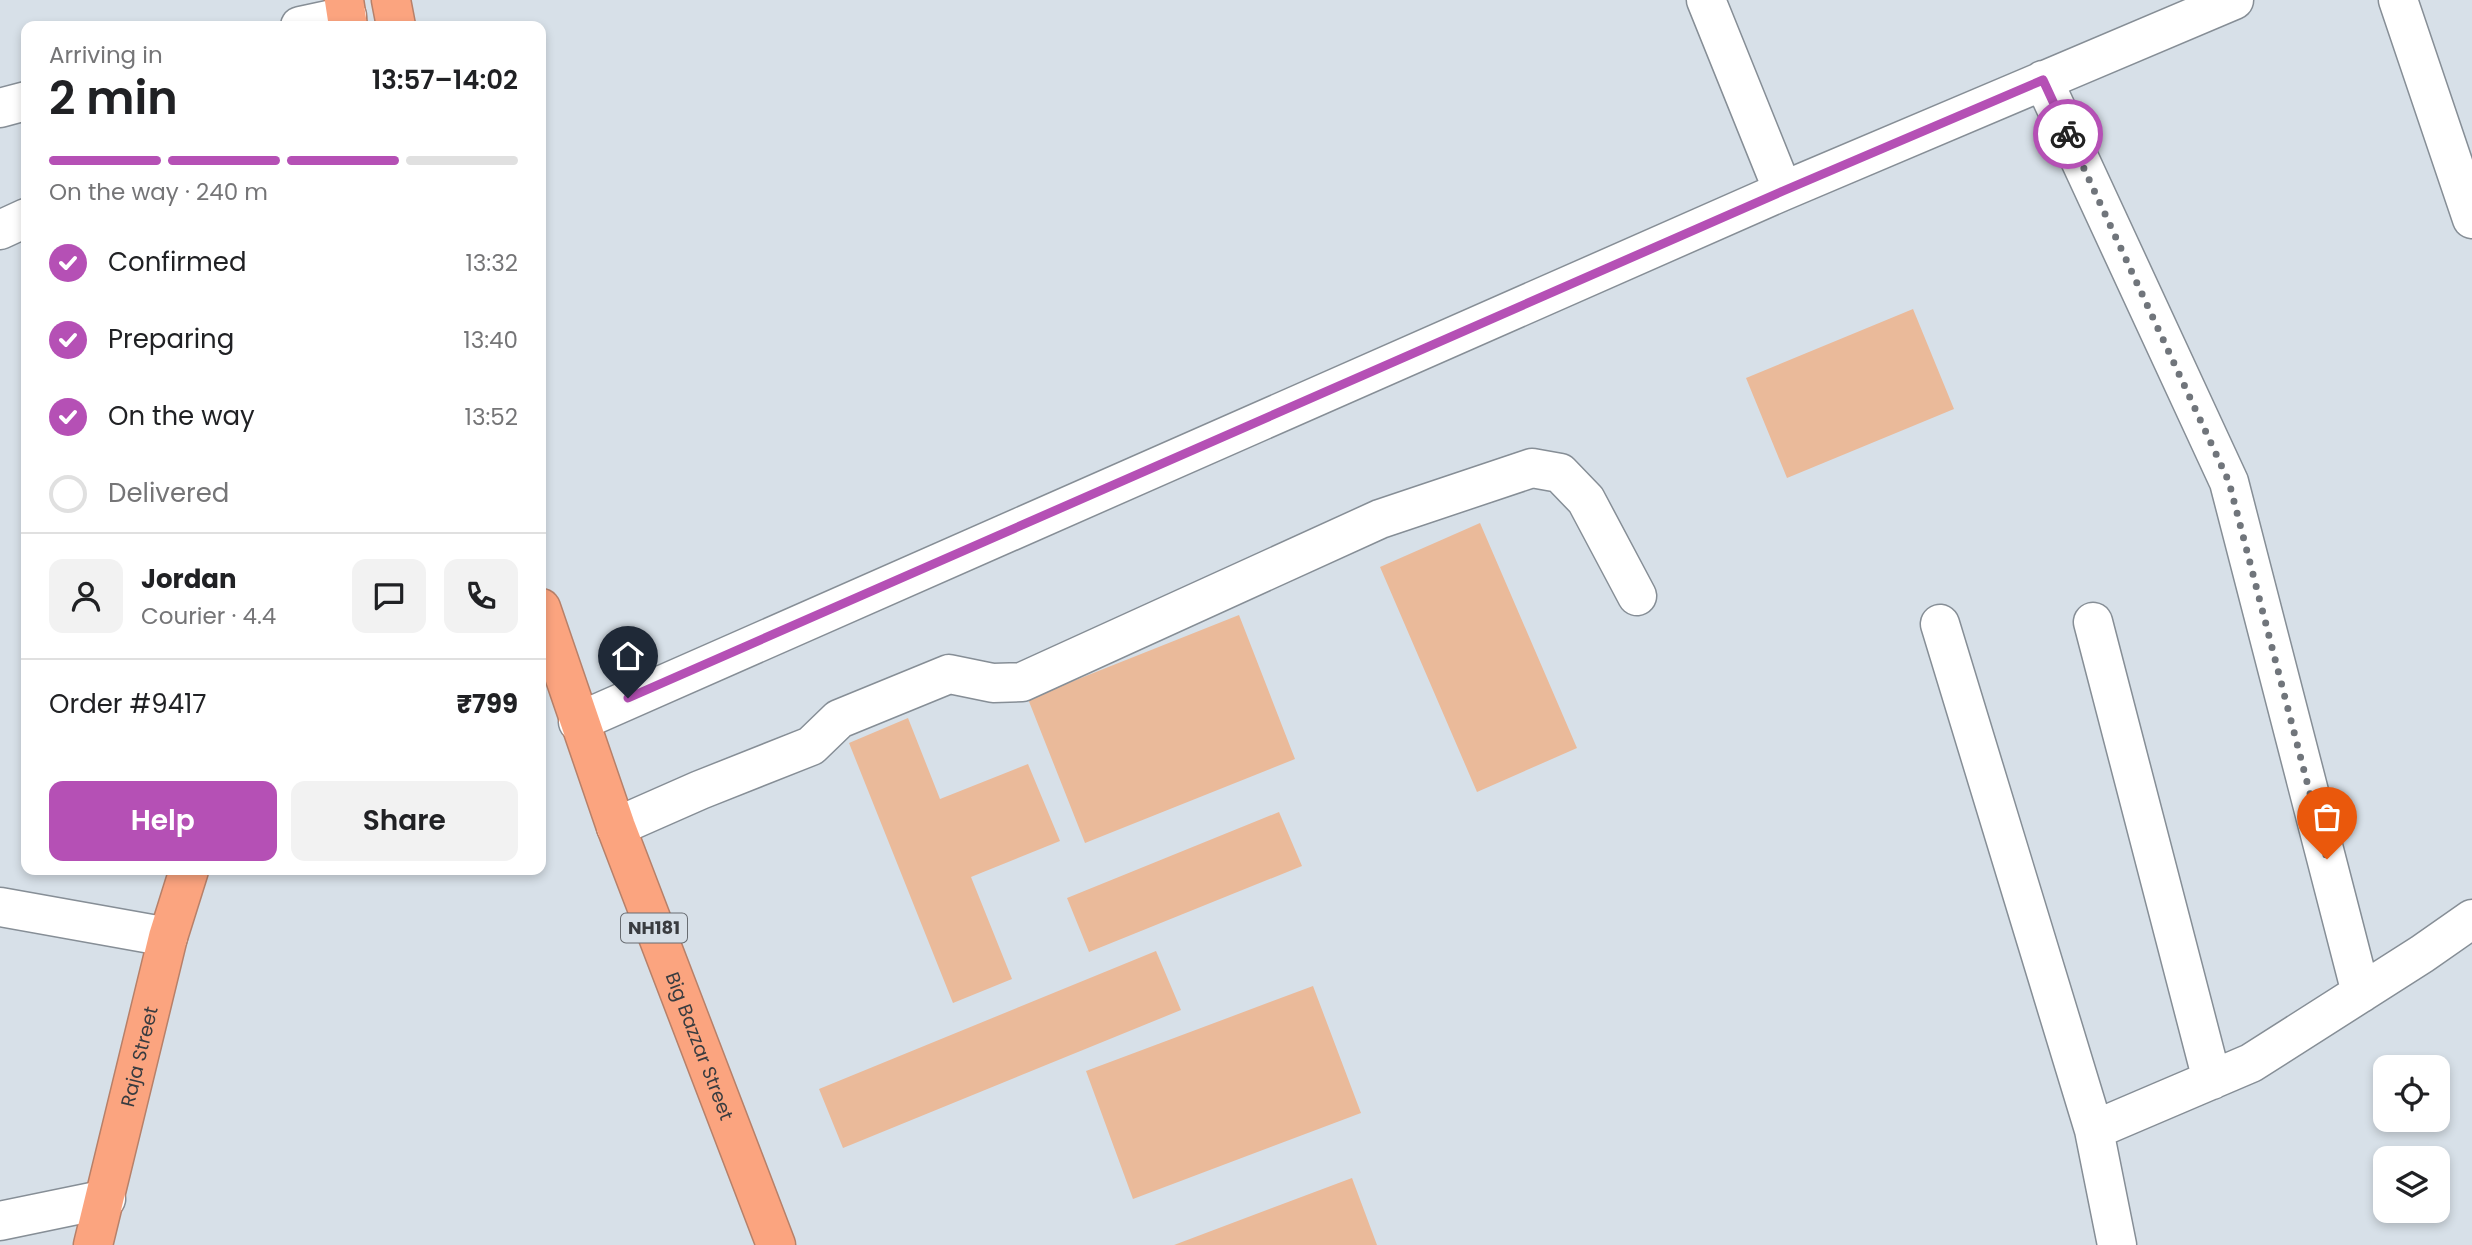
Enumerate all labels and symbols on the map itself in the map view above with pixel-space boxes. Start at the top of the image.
courier [2033,99,2103,169]
pin [598,626,658,698]
pin [2297,787,2357,859]
road number: NH181 [621,914,687,943]
street label: Big Bazzar Street [659,968,740,1124]
street label: Raja Street [114,1003,165,1110]

